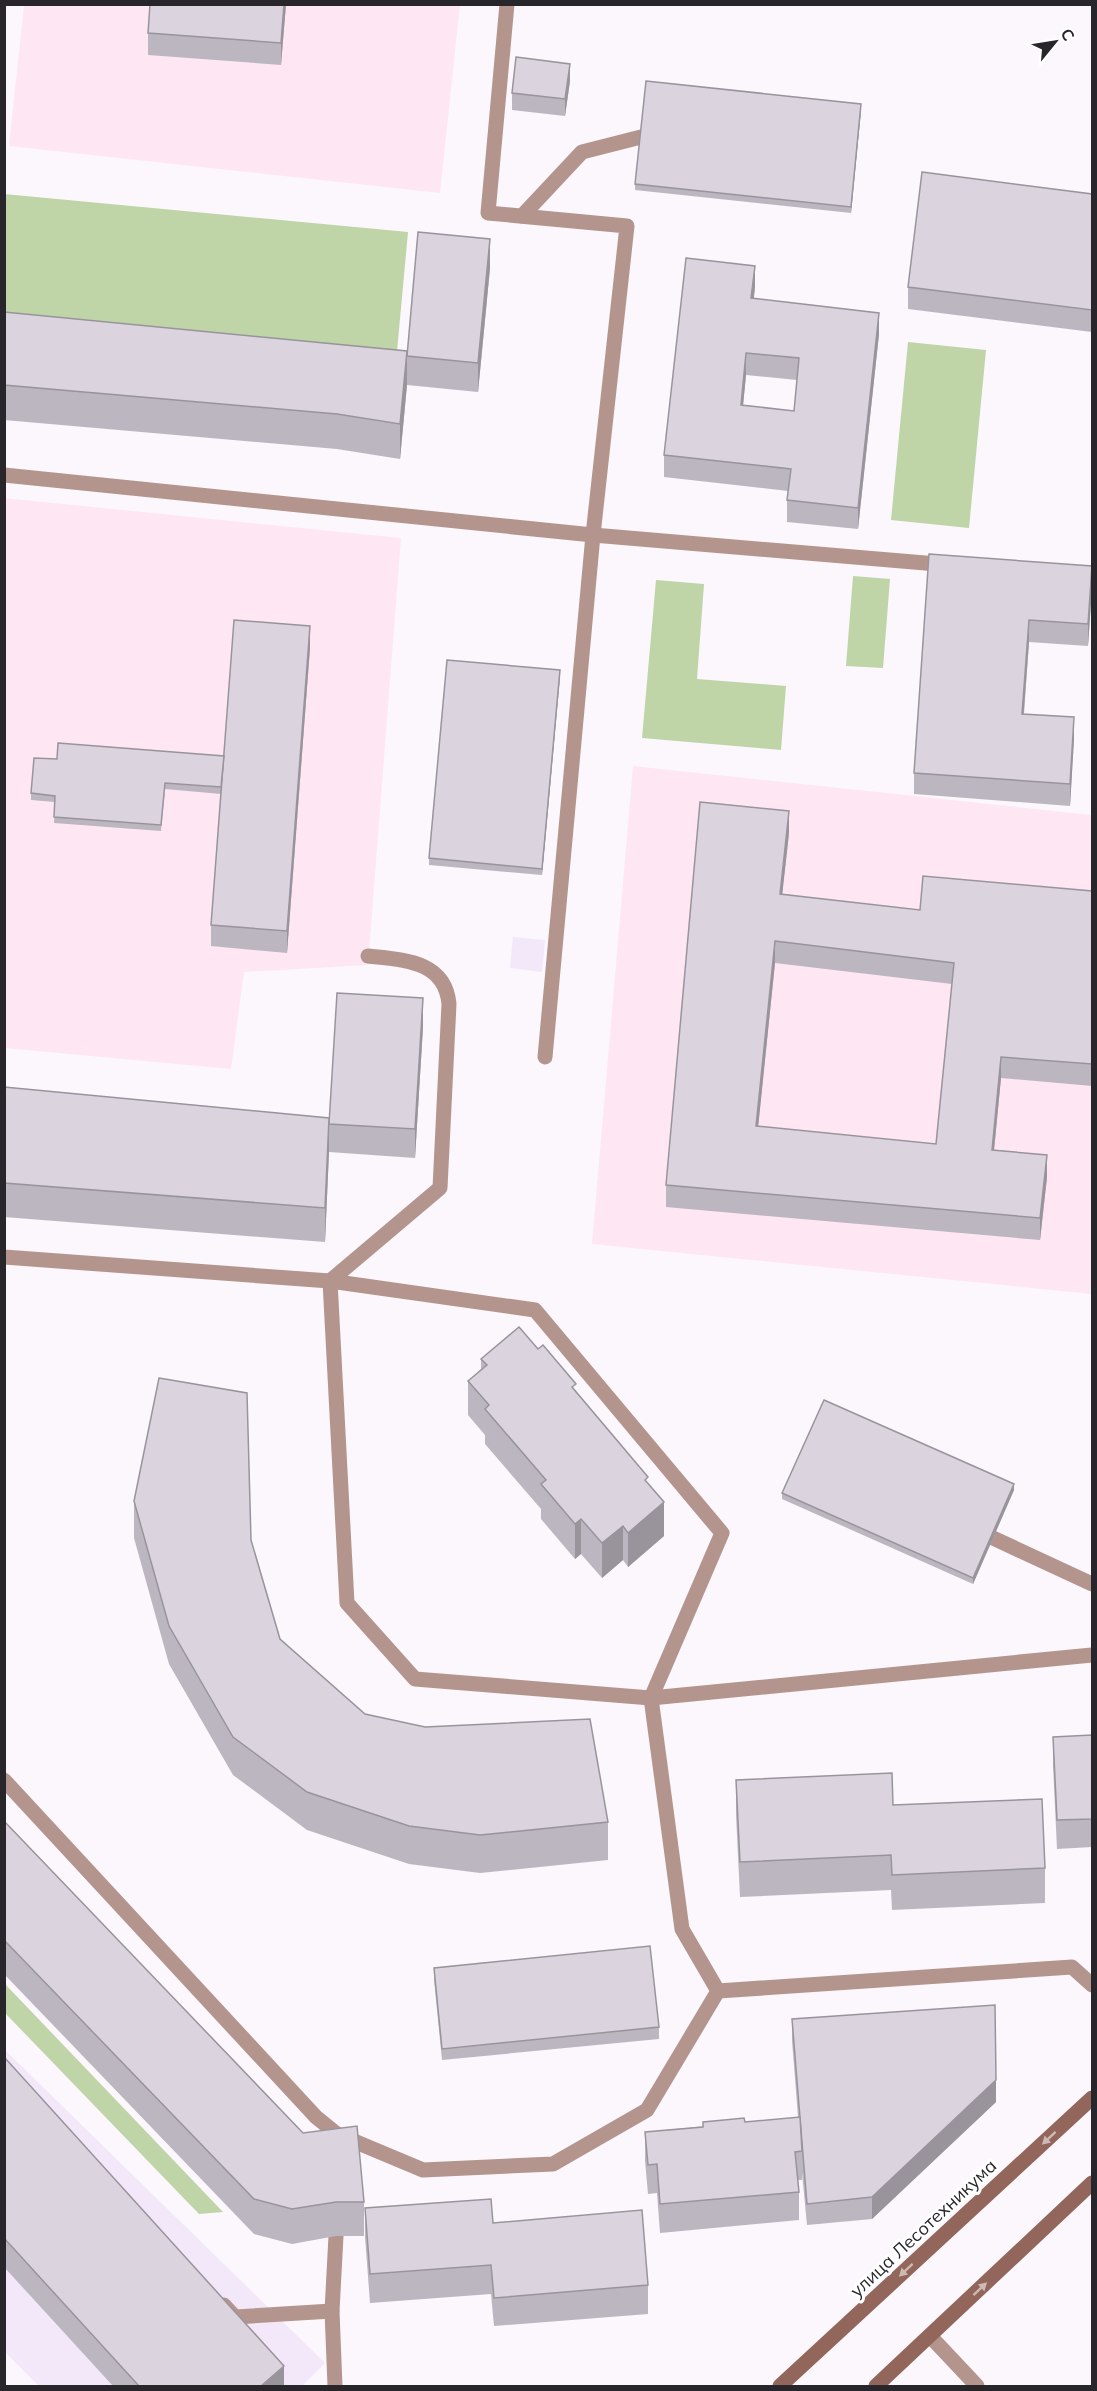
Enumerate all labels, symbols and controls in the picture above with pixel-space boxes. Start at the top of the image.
north arrow [1025,12,1085,72]
text: С [1057,25,1079,44]
one-way arrow [1042,2131,1057,2145]
street label: улица Лесотехникума [845,2154,1001,2302]
one-way arrow [899,2263,914,2276]
one-way arrow [972,2282,987,2296]

